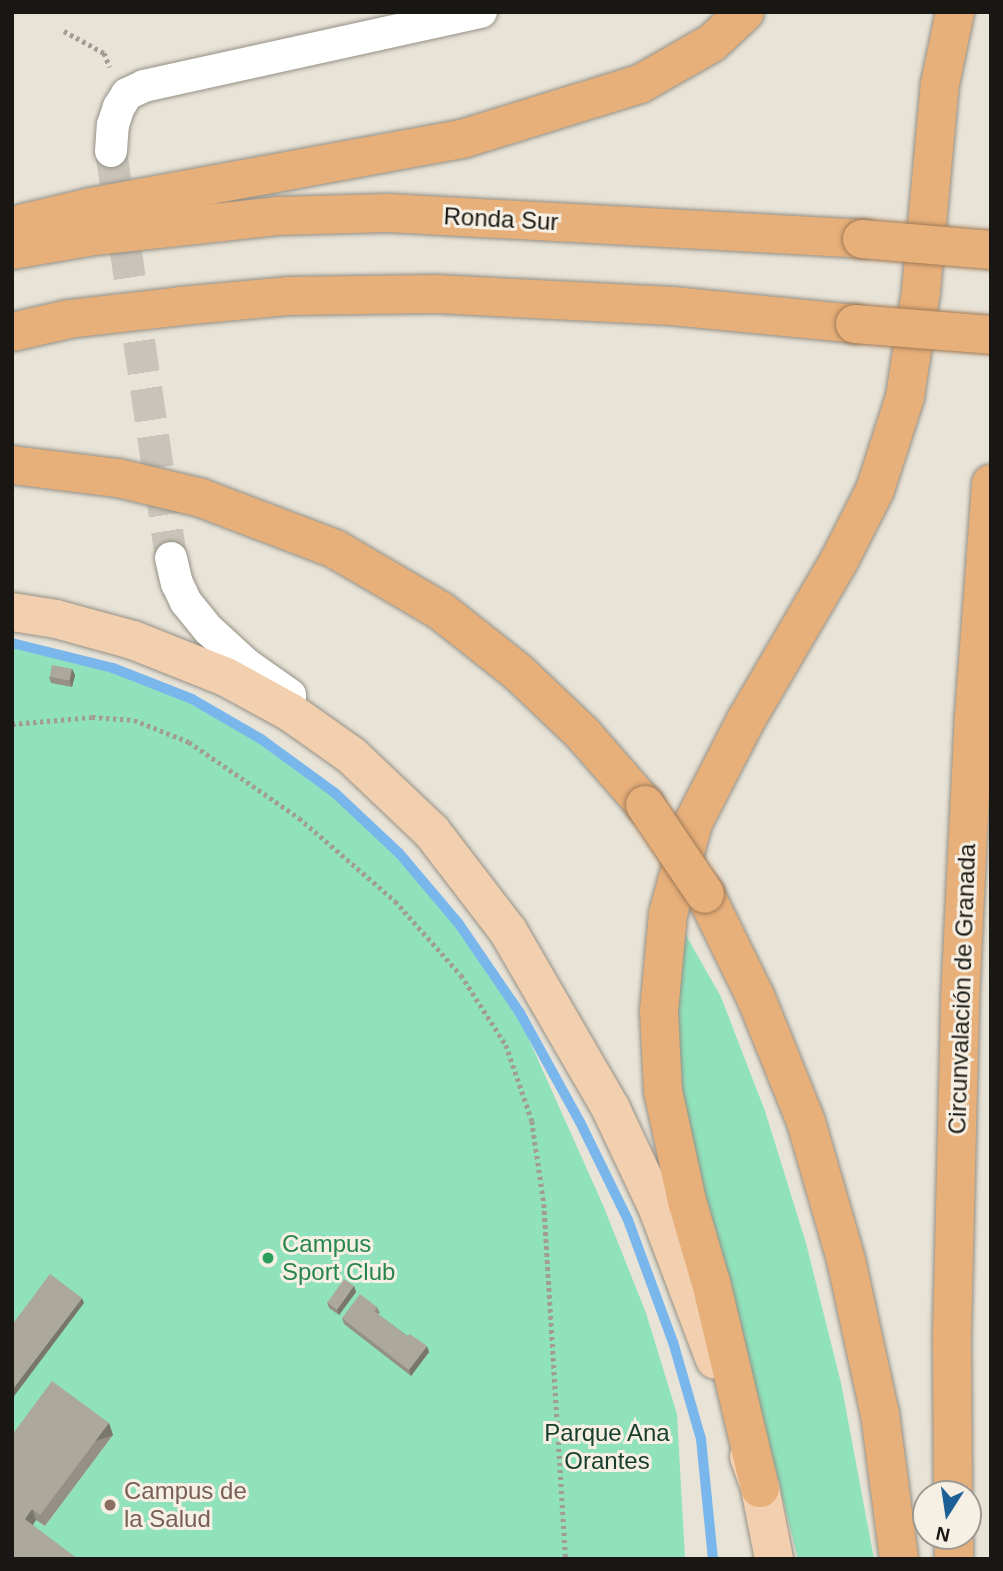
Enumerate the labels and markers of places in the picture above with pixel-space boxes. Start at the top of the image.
place label: Campus Sport Club [282,1230,395,1286]
marker: Campus Sport Club [260,1250,276,1266]
place label: Campus de la Salud [124,1477,247,1533]
marker: Campus de la Salud [102,1497,118,1513]

